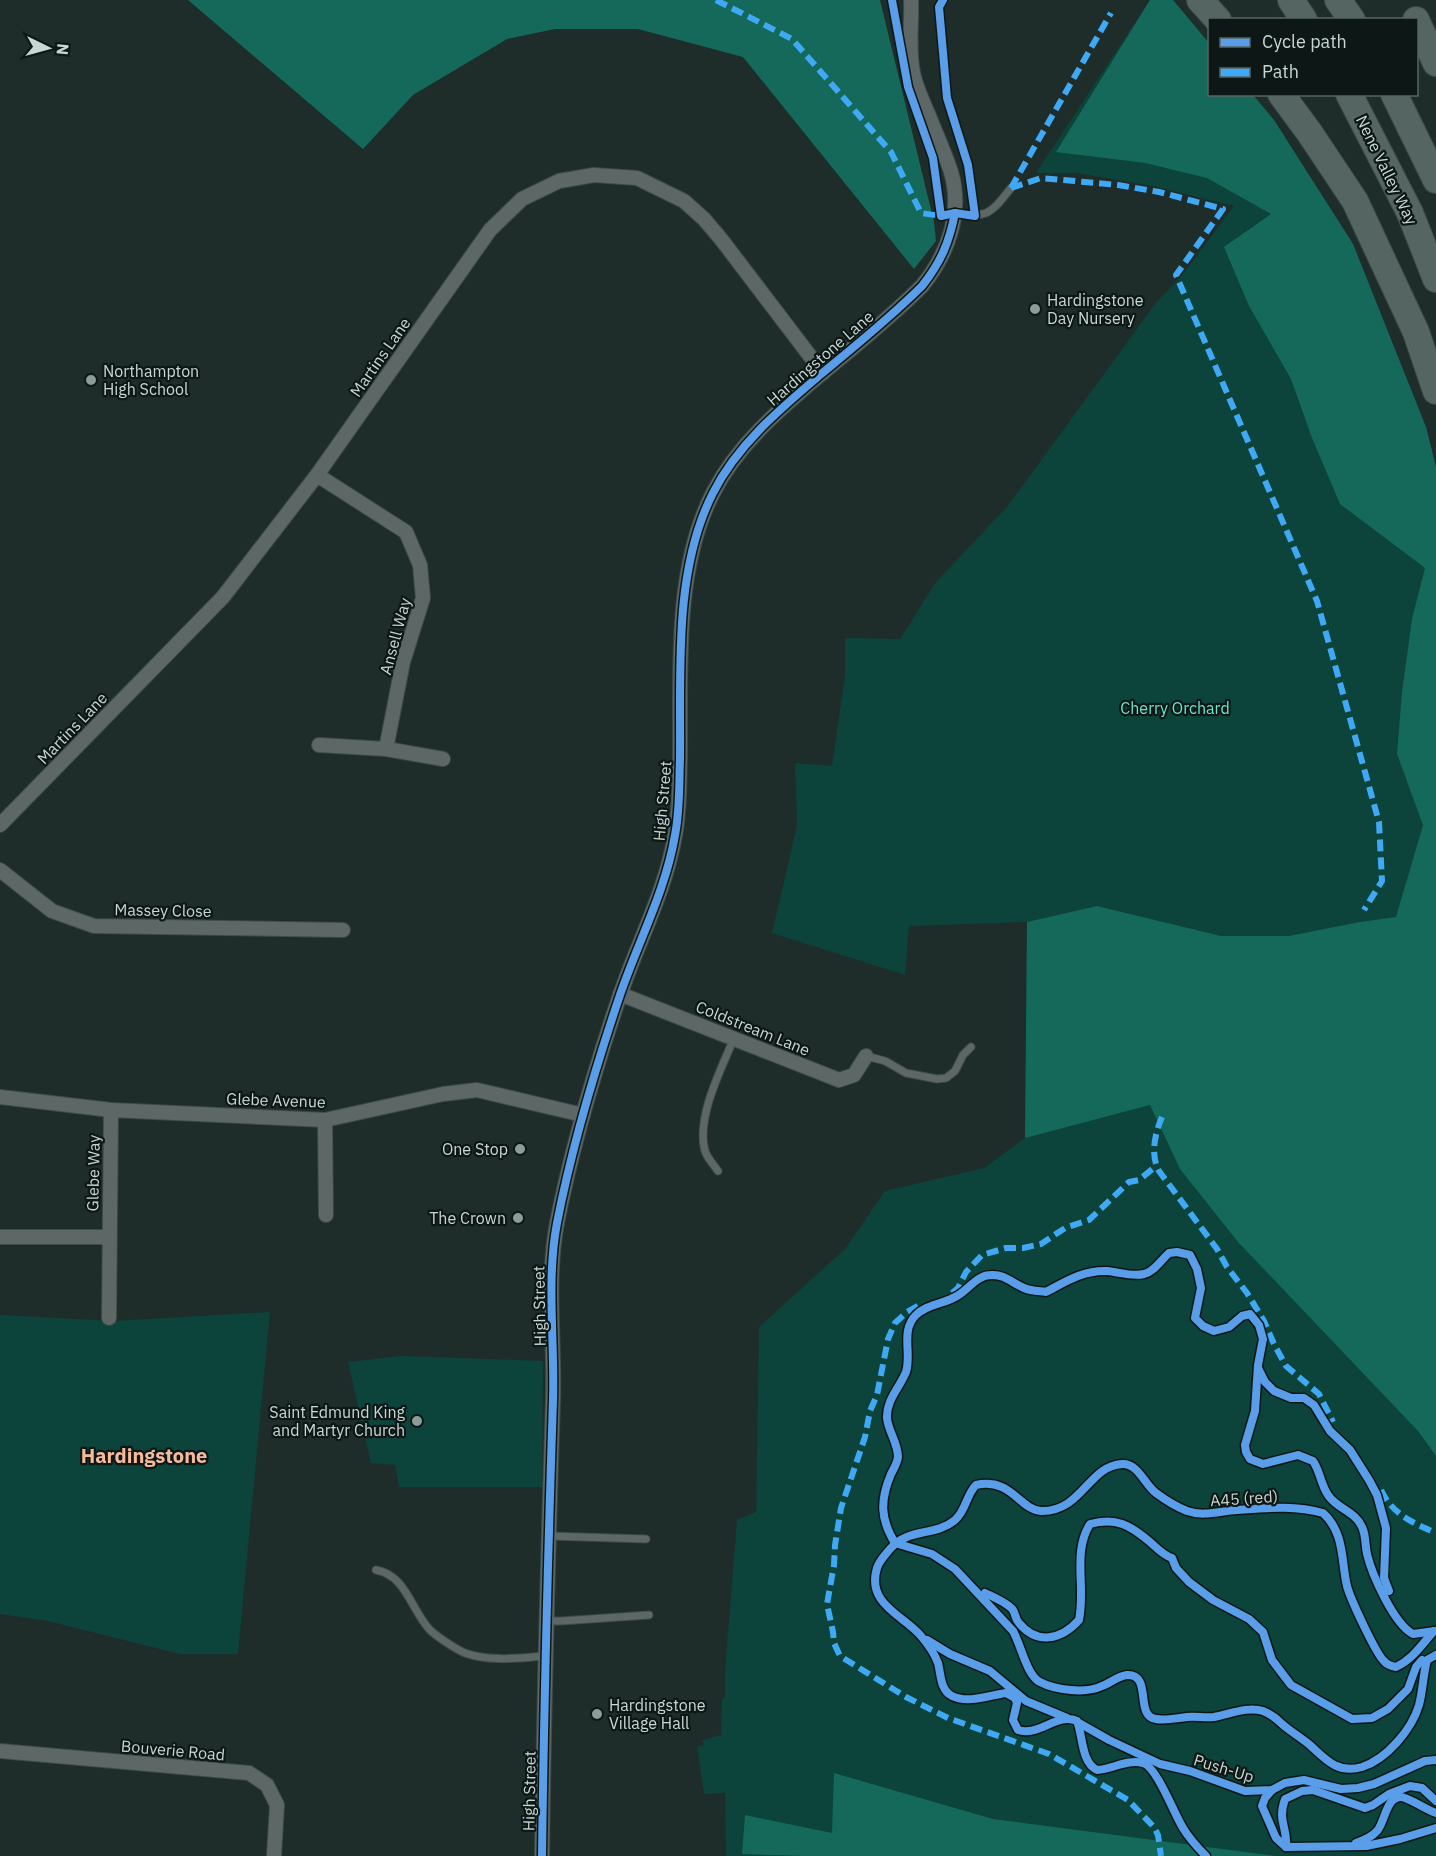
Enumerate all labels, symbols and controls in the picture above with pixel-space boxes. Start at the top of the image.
north arrow [18,18,78,78]
legend [1208,18,1418,96]
text: Cycle path [1262,30,1347,53]
text: N [52,43,73,56]
text: Path [1262,60,1299,83]
street label: Nene Valley Way [1352,112,1422,228]
place label: Hardingstone Day Nursery [1047,290,1144,328]
marker: Hardingstone Day Nursery [1028,302,1042,316]
street label: Hardingstone Lane [763,306,878,410]
street label: Martins Lane [345,313,415,400]
place label: Northampton High School [103,361,199,399]
marker: Northampton High School [84,373,98,387]
street label: Ansell Way [375,595,415,677]
street label: Martins Lane [33,688,111,768]
park label: Cherry Orchard [1120,698,1230,718]
street label: High Street [649,760,675,842]
street label: Massey Close [114,899,212,921]
street label: Coldstream Lane [693,996,813,1060]
street label: Glebe Avenue [226,1088,326,1112]
street label: Glebe Way [82,1134,104,1211]
place label: One Stop [442,1139,508,1159]
marker: One Stop [513,1142,527,1156]
place label: The Crown [429,1208,506,1228]
marker: The Crown [511,1211,525,1225]
street label: High Street [528,1266,550,1346]
place label: Saint Edmund King and Martyr Church [269,1402,406,1440]
marker: Saint Edmund King and Martyr Church [410,1414,424,1428]
district label: Hardingstone [81,1442,207,1469]
street label: A45 (red) [1209,1486,1279,1510]
place label: Hardingstone Village Hall [609,1695,706,1733]
marker: Hardingstone Village Hall [590,1707,604,1721]
street label: Bouverie Road [120,1735,226,1765]
street label: Push-Up [1191,1749,1257,1787]
street label: High Street [518,1751,540,1831]

